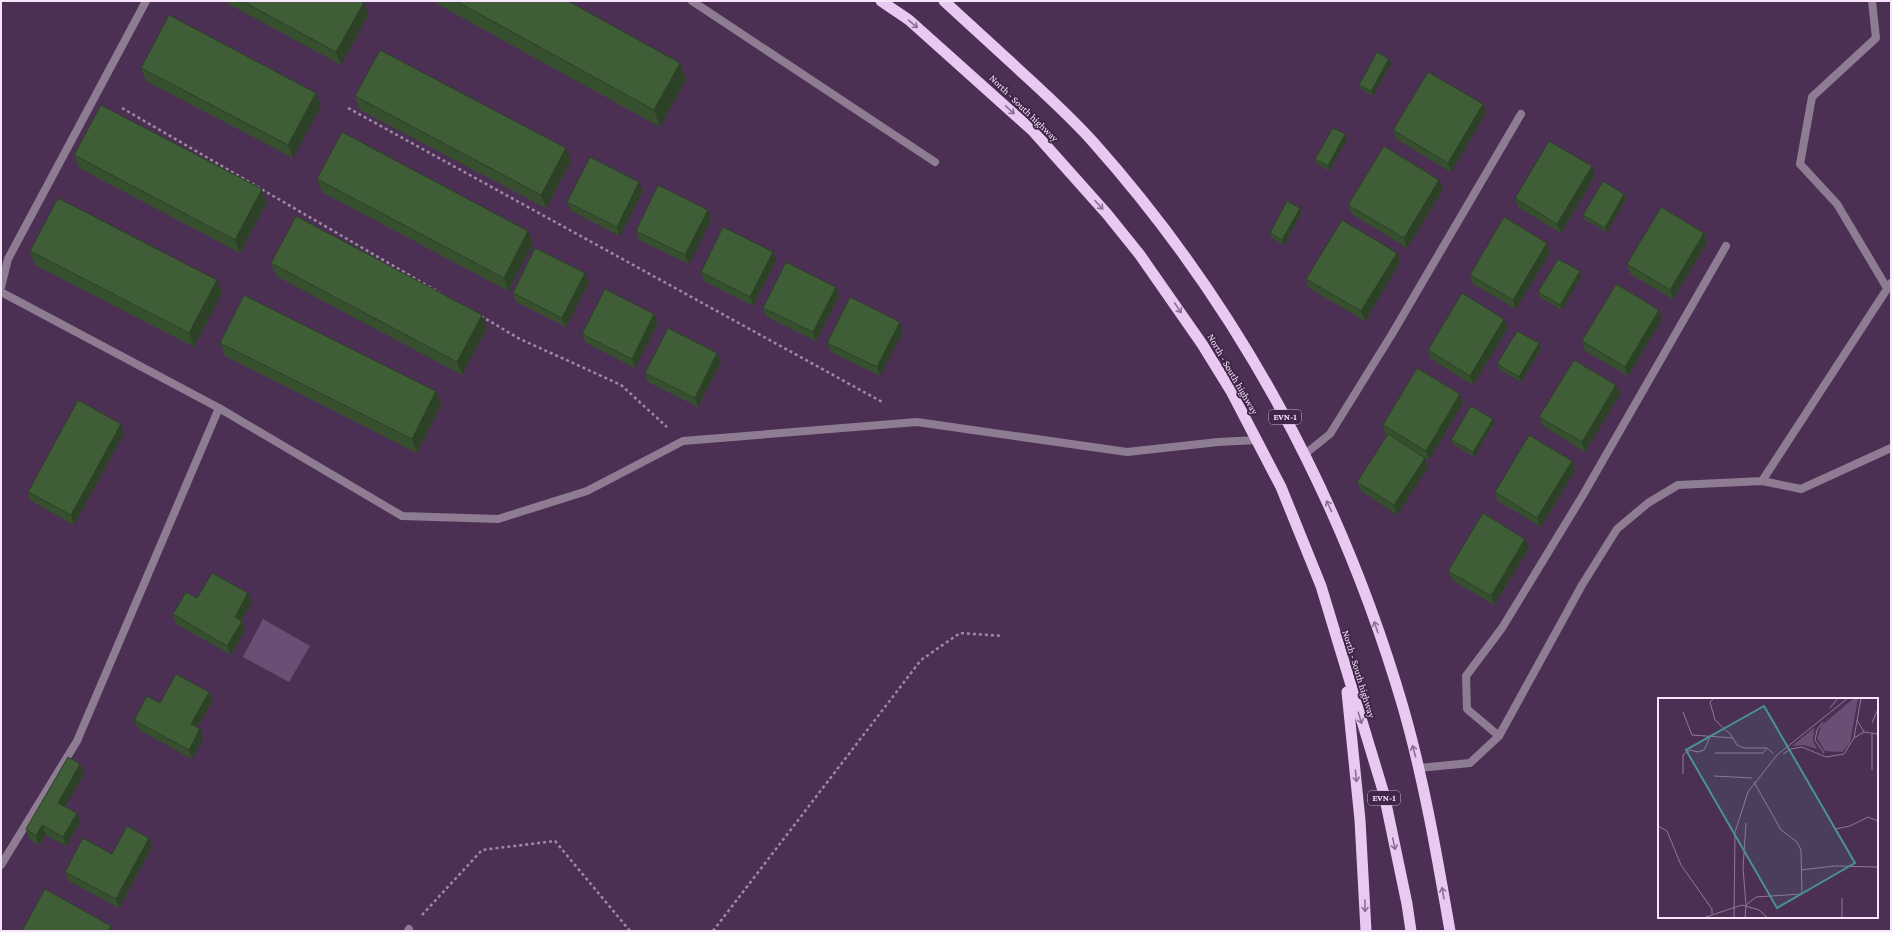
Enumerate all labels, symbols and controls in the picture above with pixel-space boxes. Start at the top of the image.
one-way arrow [907,19,918,28]
street label: North - South highway [987,72,1061,144]
one-way arrow [1005,105,1015,115]
one-way arrow [1094,199,1103,210]
one-way arrow [1174,302,1182,313]
street label: North - South highway [1205,332,1261,417]
road number: EVN-1 [1269,410,1301,424]
one-way arrow [1325,501,1332,513]
one-way arrow [1372,621,1379,634]
street label: North - South highway [1340,629,1378,720]
inset map [1658,698,1878,918]
one-way arrow [1357,712,1364,725]
one-way arrow [1410,745,1417,758]
one-way arrow [1352,769,1359,782]
road number: EVN-1 [1368,791,1400,805]
one-way arrow [1391,837,1399,850]
one-way arrow [1439,886,1447,899]
one-way arrow [1361,899,1369,912]

